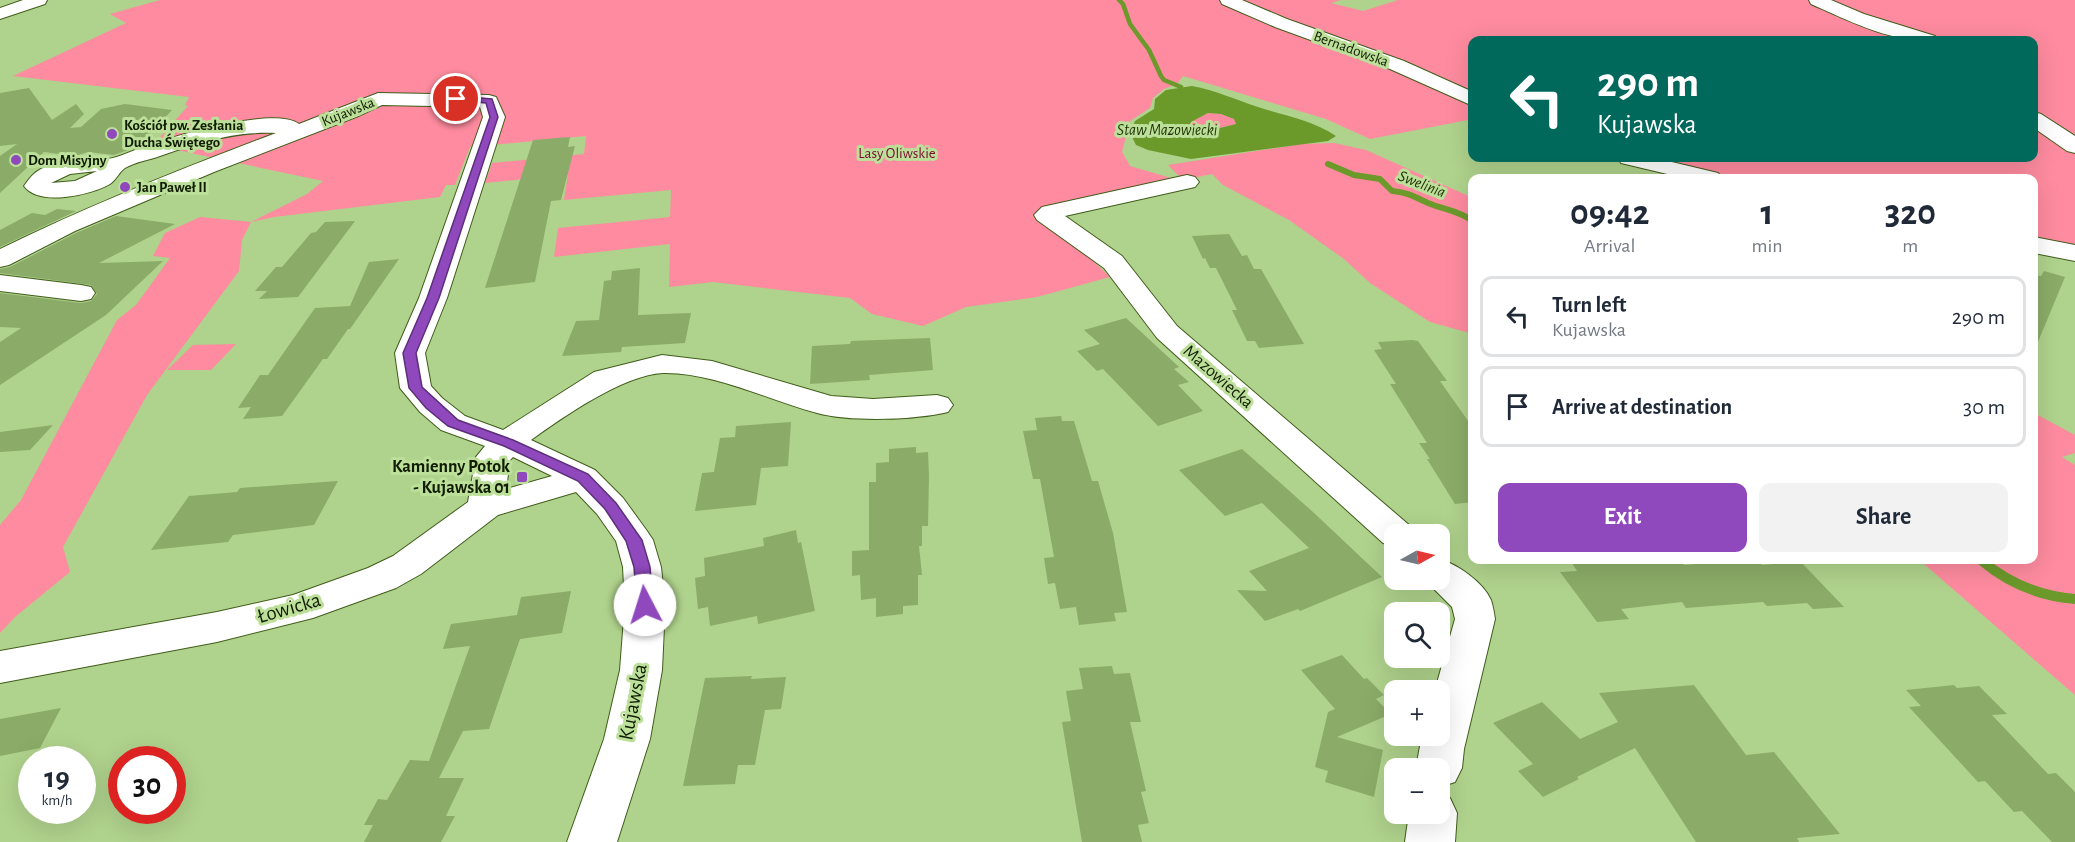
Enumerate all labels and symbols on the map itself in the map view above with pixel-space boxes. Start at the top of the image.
street label: Bernadowska [1312,29,1390,69]
pin [430,73,481,124]
street label: Kujawska [319,95,377,129]
place label: Kościół pw. Zesłania Ducha Świętego [124,118,243,150]
water label: Staw Mazowiecki [1117,122,1218,138]
marker: Kościół pw. Zesłania Ducha Świętego [105,127,119,141]
park label: Lasy Oliwskie [858,146,936,161]
marker: Dom Misyjny [9,153,23,167]
place label: Dom Misyjny [28,153,107,168]
water label: Swelinia [1396,168,1448,200]
marker: Jan Paweł II [118,180,132,194]
place label: Jan Paweł II [137,180,207,195]
street label: Mazowiecka [1180,342,1256,412]
place label: Kamienny Potok - Kujawska 01 [392,458,510,497]
marker: Kamienny Potok - Kujawska 01 [515,470,529,484]
north arrow [1384,524,1450,590]
position arrow [613,573,677,637]
street label: Łowicka [255,589,323,627]
street label: Kujawska [615,662,651,742]
speed limit sign: 30 [108,746,186,824]

